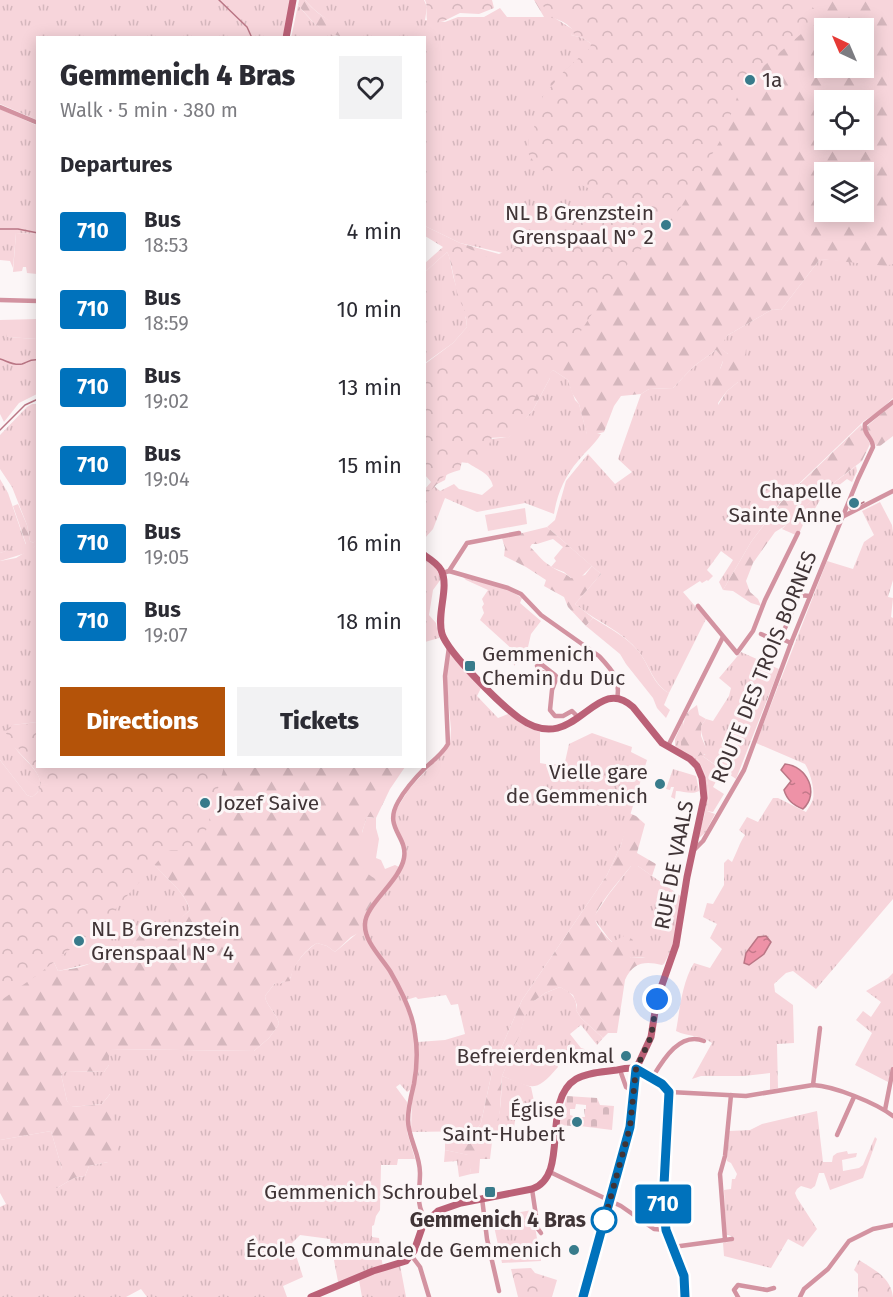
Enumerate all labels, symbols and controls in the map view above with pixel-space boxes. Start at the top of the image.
north arrow [814,18,874,78]
map controls [814,18,874,222]
button: heart [339,56,402,119]
text: Gemmenich 4 Bras [60,59,295,92]
place label: 1a [762,67,783,93]
marker: 1a [743,73,757,87]
button: locate [814,90,874,150]
text: Walk · 5 min · 380 m [60,98,238,122]
text: Departures [60,151,172,178]
button: layers [814,162,874,222]
place label: NL B Grenzstein Grenspaal N° 2 [505,200,654,250]
text: Bus [144,206,181,233]
text: 710 [77,218,109,244]
text: 4 min [347,218,402,245]
marker: NL B Grenzstein Grenspaal N° 2 [659,218,673,232]
text: 18:53 [144,233,188,257]
text: Bus [144,284,181,311]
text: 710 [77,296,109,322]
text: 10 min [336,296,402,323]
text: 18:59 [144,311,189,335]
text: Bus [144,362,181,389]
text: 710 [77,374,109,400]
text: 13 min [338,374,402,401]
text: 19:02 [144,389,189,413]
text: Bus [144,440,181,467]
text: 710 [77,452,109,478]
text: 15 min [338,452,402,479]
text: 19:04 [144,467,190,491]
place label: Chapelle Sainte Anne [729,478,842,528]
marker: Chapelle Sainte Anne [847,496,861,510]
text: Bus [144,518,181,545]
text: 710 [77,530,109,556]
text: 16 min [337,530,402,557]
text: 19:05 [144,545,189,569]
street label: ROUTE DES TROIS BORNES [705,547,823,787]
text: Bus [144,596,181,623]
text: 710 [77,608,109,634]
text: 18 min [337,608,402,635]
text: 19:07 [144,623,188,647]
place label: Gemmenich Chemin du Duc [482,641,625,691]
marker: Gemmenich Chemin du Duc [463,659,477,673]
button: Directions [60,687,225,756]
button: Tickets [237,687,402,756]
place label: Vielle gare de Gemmenich [506,759,648,809]
marker: Vielle gare de Gemmenich [653,777,667,791]
place label: Jozef Saive [217,790,319,816]
marker: Jozef Saive [198,796,212,810]
street label: RUE DE VAALS [649,798,699,932]
place label: NL B Grenzstein Grenspaal N° 4 [91,916,240,966]
marker: NL B Grenzstein Grenspaal N° 4 [72,934,86,948]
your location [642,984,672,1014]
place label: Befreierdenkmal [457,1043,614,1069]
marker: Befreierdenkmal [619,1049,633,1063]
place label: Église Saint-Hubert [443,1097,565,1147]
marker: Église Saint-Hubert [570,1115,584,1129]
place label: Gemmenich Schroubel [264,1179,478,1205]
line badge: 710 [628,1184,698,1224]
marker: Gemmenich Schroubel [483,1185,497,1199]
text: 710 [647,1191,679,1217]
place label: Gemmenich 4 Bras [410,1207,586,1233]
marker: Gemmenich 4 Bras [591,1207,617,1233]
place label: École Communale de Gemmenich [246,1237,562,1263]
marker: École Communale de Gemmenich [567,1243,581,1257]

